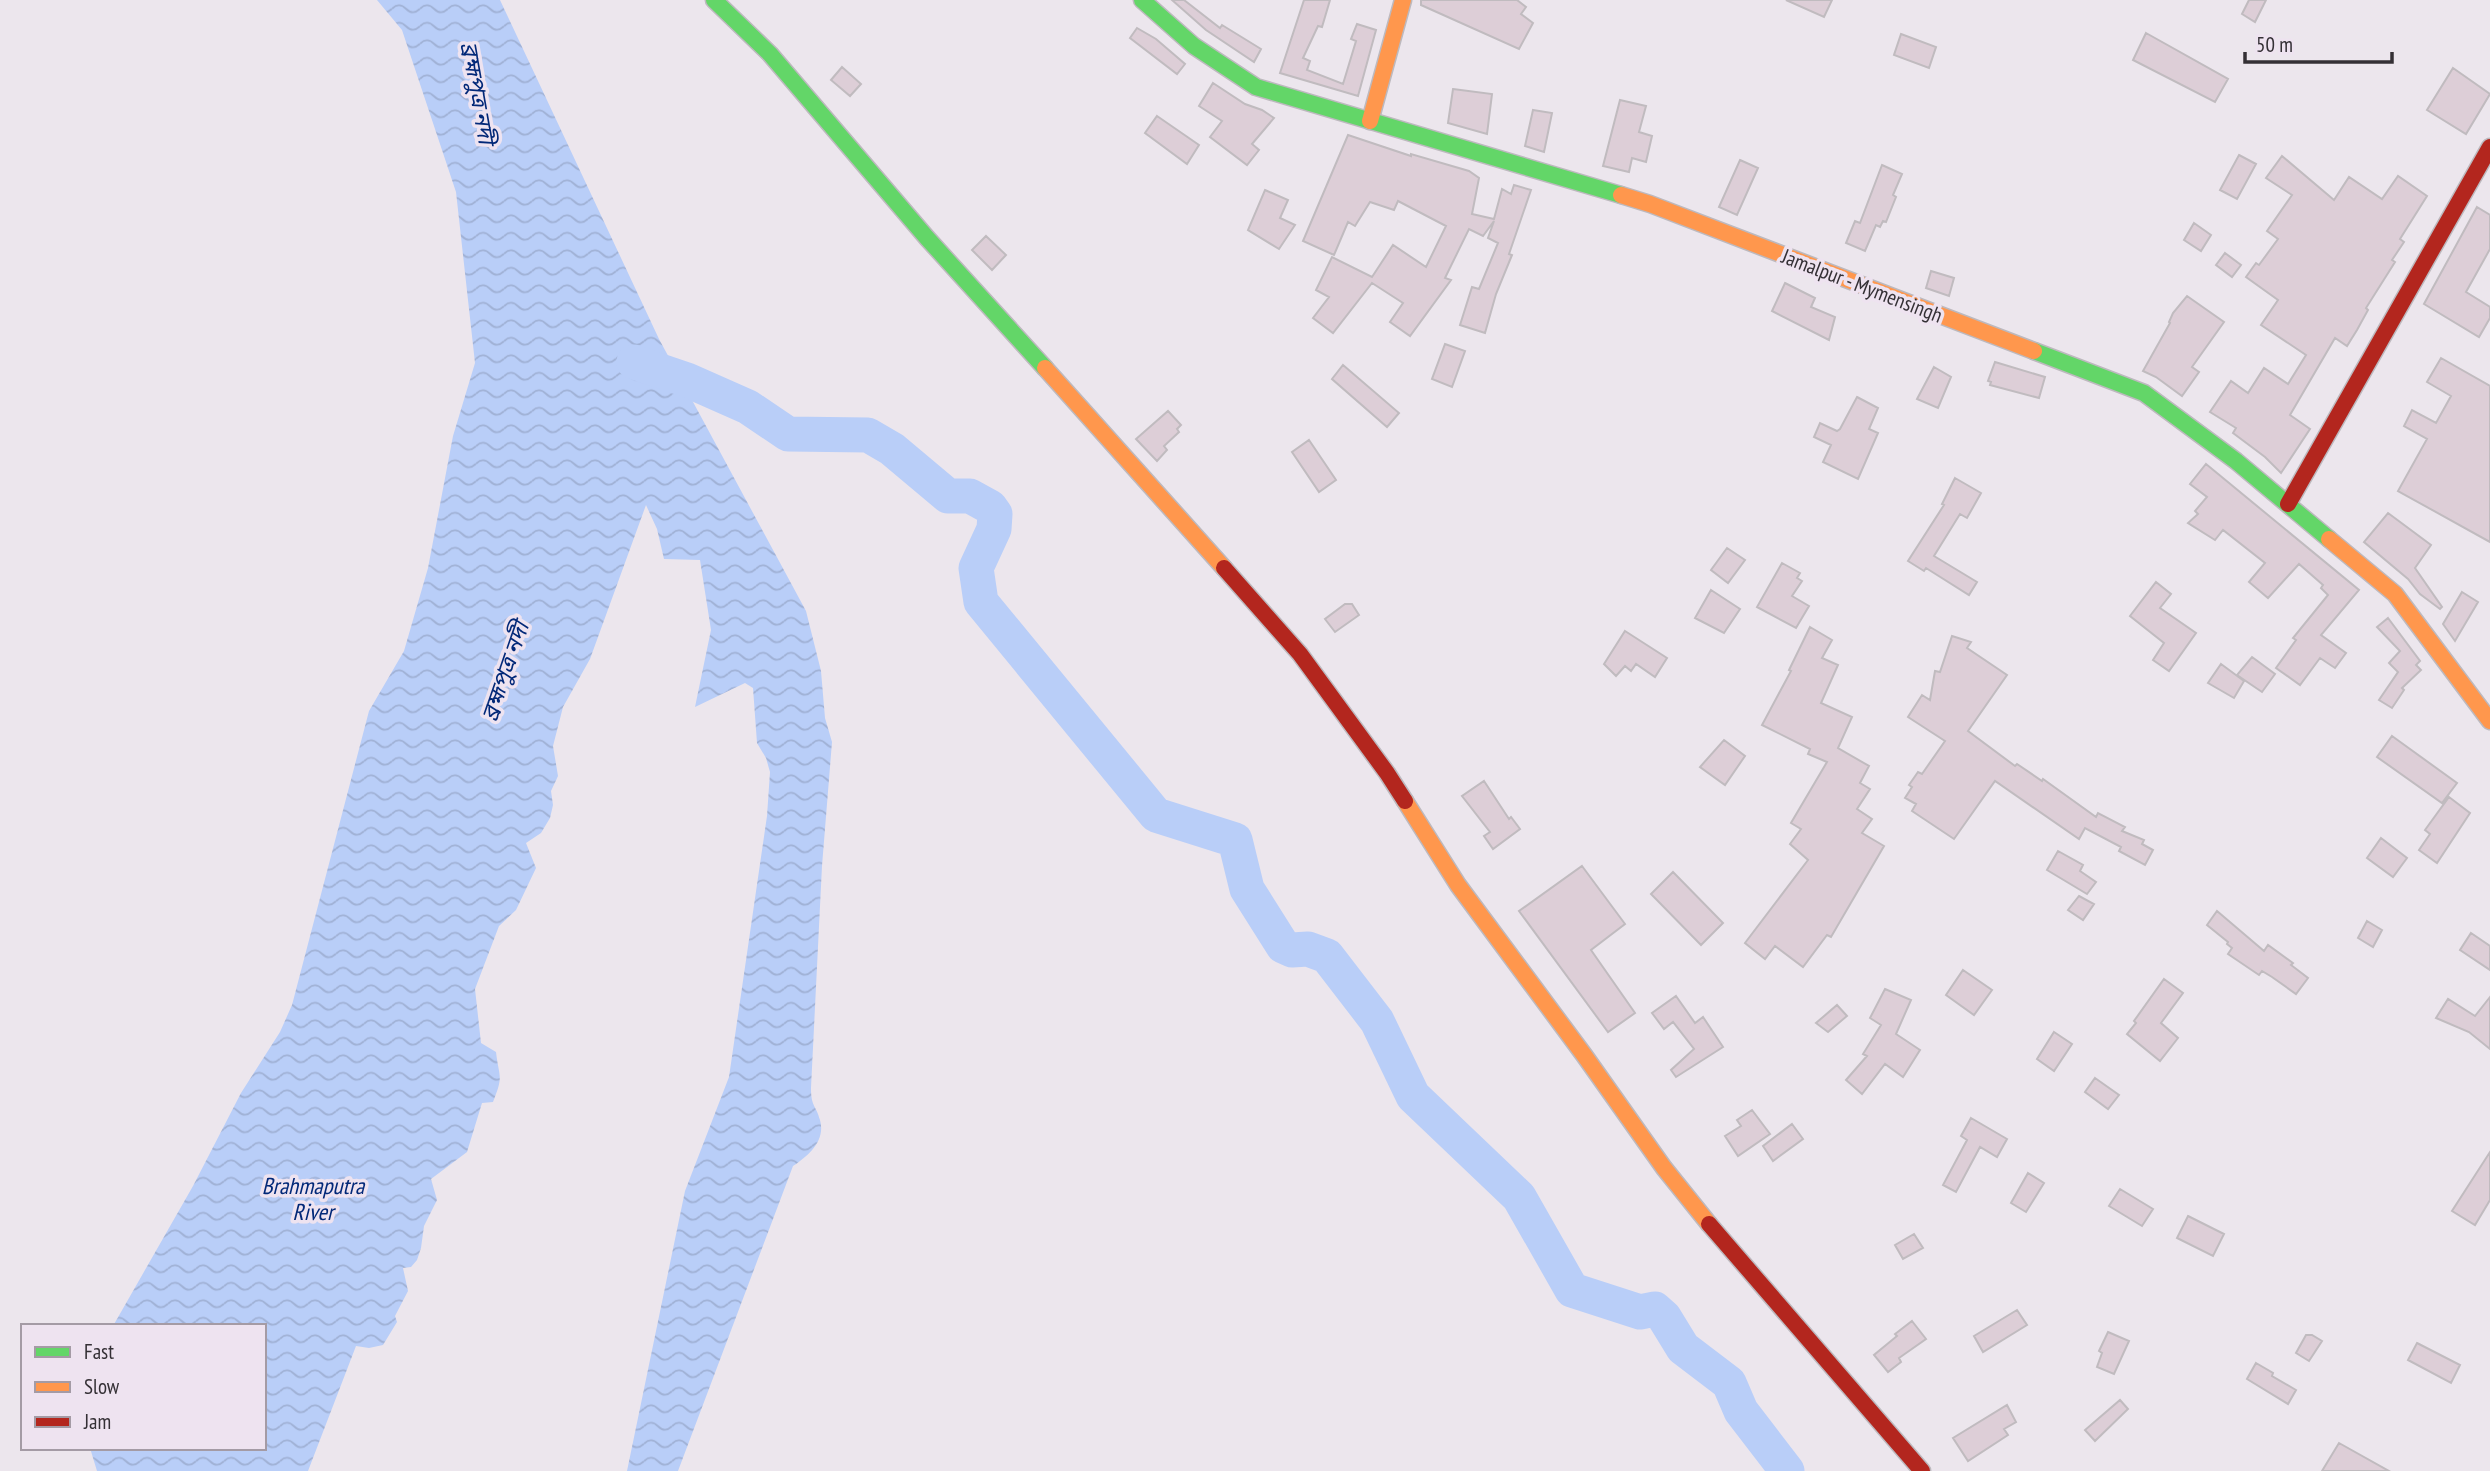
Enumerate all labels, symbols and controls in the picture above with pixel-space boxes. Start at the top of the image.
scale bar [2245,21,2392,65]
text: 50 m [2256,31,2293,58]
water label: ব্রহ্মপুত্র নদী [455,40,502,150]
street label: Jamalpur - Mymensingh [1777,242,1946,329]
water label: ব্রহ্মপুত্র নদী [474,614,536,724]
water label: Brahmaputra River [262,1171,366,1226]
legend [21,1324,266,1450]
text: Fast [84,1338,114,1365]
text: Slow [84,1373,120,1400]
text: Jam [83,1408,111,1435]

